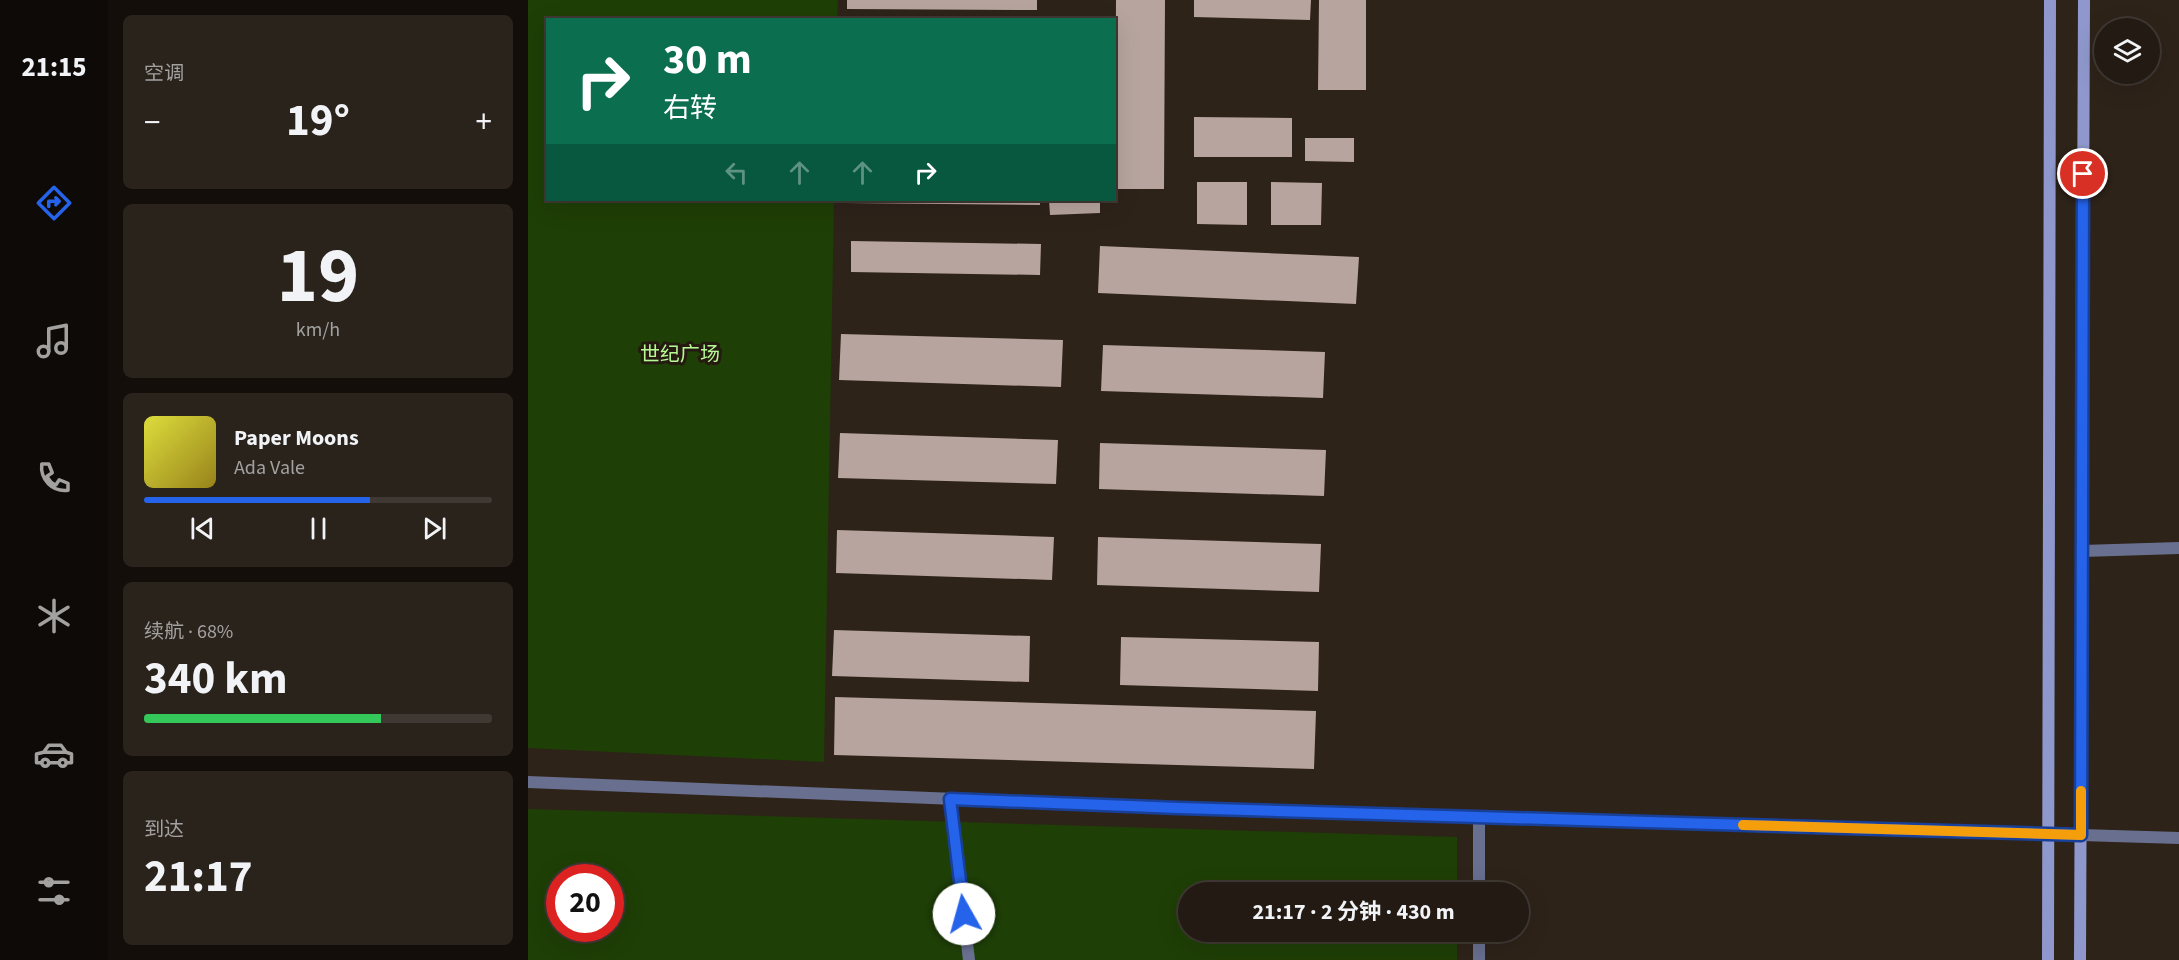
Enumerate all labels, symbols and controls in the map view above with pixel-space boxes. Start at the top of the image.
map controls [2094,18,2160,84]
button: layers [2094,18,2160,84]
text: 30 m [663,30,752,90]
icon: right [564,42,642,120]
text: 21:15 [21,48,87,87]
text: 空调 [144,60,184,88]
text: 19° [286,89,350,153]
text: 右转 [663,89,717,128]
text: − [144,99,160,146]
text: + [476,99,492,146]
pin [2057,148,2108,199]
icon: left [720,156,753,189]
icon: ahead [783,156,816,189]
icon: ahead [846,156,879,189]
icon: right [909,156,942,189]
icon: arrive [2066,157,2099,190]
icon: directions [33,182,75,224]
text: 19 [277,221,359,332]
text: km/h [296,316,340,344]
icon: music [33,320,75,362]
park label: 世纪广场 [640,341,720,369]
text: Paper Moons [234,422,359,454]
text: Ada Vale [234,454,305,482]
icon: phone [33,457,75,499]
icon: previous [186,512,219,545]
icon: pause [302,512,335,545]
icon: next [418,512,451,545]
icon: climate [33,595,75,637]
text: 续航 · 68% [144,618,233,646]
text: 340 km [144,647,288,711]
icon: car [33,733,75,775]
text: 到达 [144,816,184,844]
text: 21:17 [144,845,253,909]
speed limit sign: 20 [546,864,624,942]
icon: filters [33,870,75,912]
position arrow [932,882,996,946]
text: 21:17 · 2 分钟 · 430 m [1253,896,1454,928]

